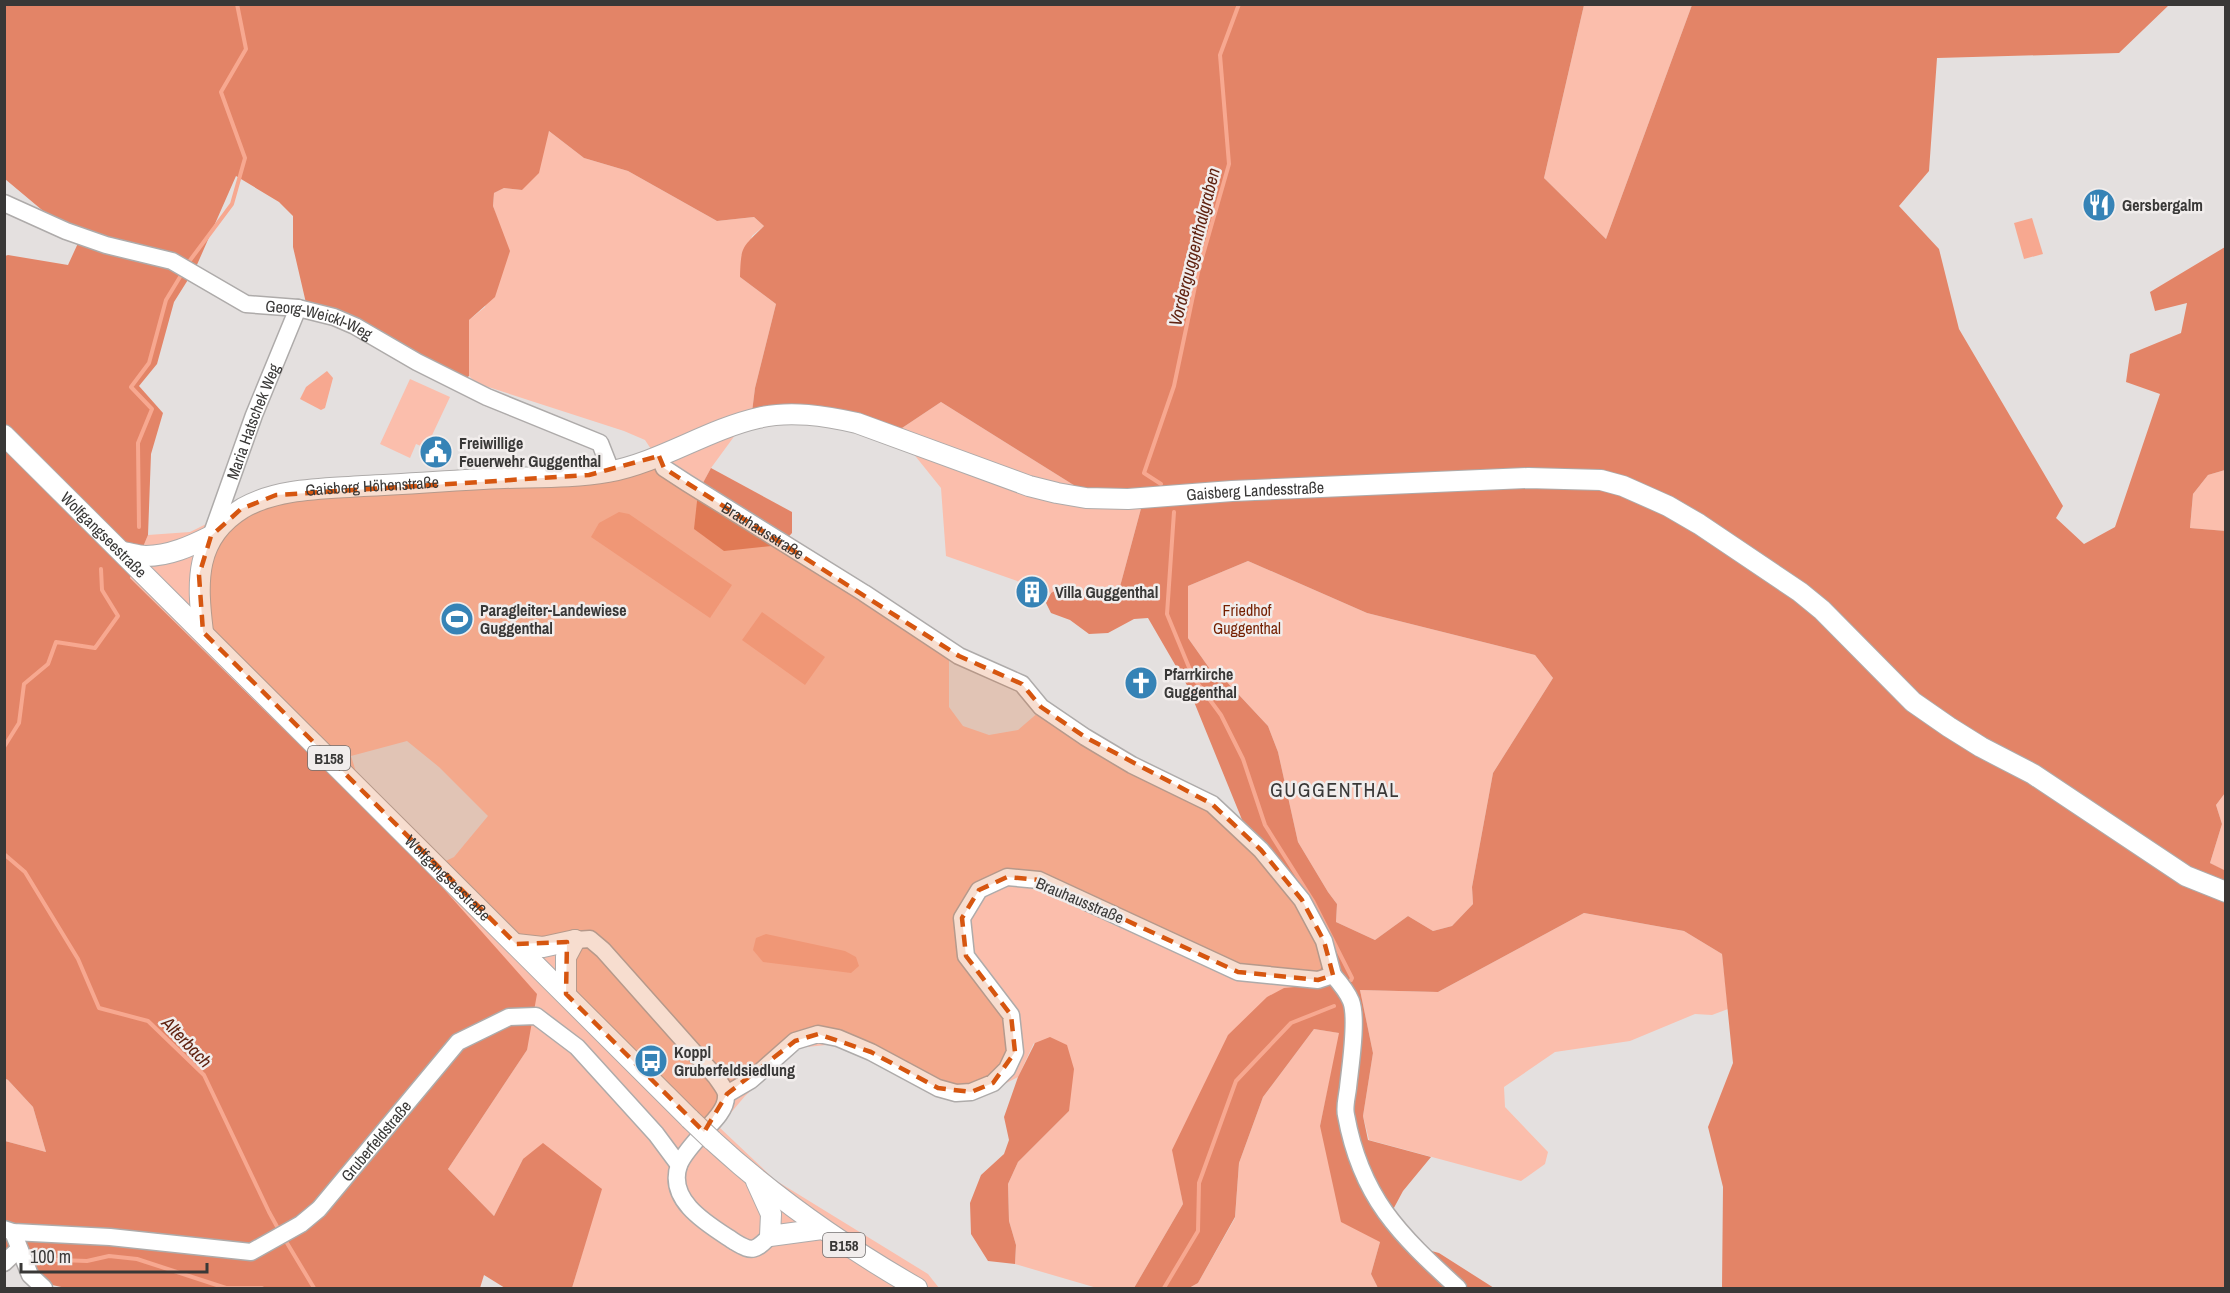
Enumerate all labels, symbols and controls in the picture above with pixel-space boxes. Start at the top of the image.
water label: Vorderguggenthalgraben [1162,165,1226,329]
restaurant icon: Gersbergalm [2081,187,2117,223]
place label: Gersbergalm [2122,194,2203,216]
street label: Georg-Weickl-Weg [265,295,377,345]
street label: Maria Hatschek Weg [221,360,285,482]
place label: Freiwillige Feuerwehr Guggenthal [459,432,601,472]
public building icon: Freiwillige Feuerwehr Guggenthal [418,434,454,470]
street label: Gaisberg Höhenstraße [304,471,439,501]
street label: Gaisberg Landesstraße [1185,476,1324,505]
street label: Wolfgangseestraße [56,487,152,582]
street label: Brauhausstraße [718,496,809,564]
building icon: Villa Guggenthal [1014,574,1050,610]
place label: Villa Guggenthal [1055,581,1158,603]
place label: Paragleiter-Landewiese Guggenthal [480,599,627,639]
park label: Friedhof Guggenthal [1213,599,1281,639]
sports icon: Paragleiter-Landewiese Guggenthal [439,601,475,637]
place label: Pfarrkirche Guggenthal [1164,663,1237,703]
church icon: Pfarrkirche Guggenthal [1123,665,1159,701]
road number: B158 [308,746,350,770]
district label: GUGGENTHAL [1270,776,1400,803]
street label: Wolfgangseestraße [400,830,496,926]
street label: Brauhausstraße [1033,872,1127,928]
water label: Alterbach [156,1010,218,1073]
place label: Koppl Gruberfeldsiedlung [674,1041,795,1081]
bus stop icon: Koppl Gruberfeldsiedlung [633,1043,669,1079]
street label: Gruberfeldstraße [336,1096,416,1186]
road number: B158 [823,1233,865,1257]
scale bar [21,1236,207,1274]
text: 100 m [30,1244,71,1269]

